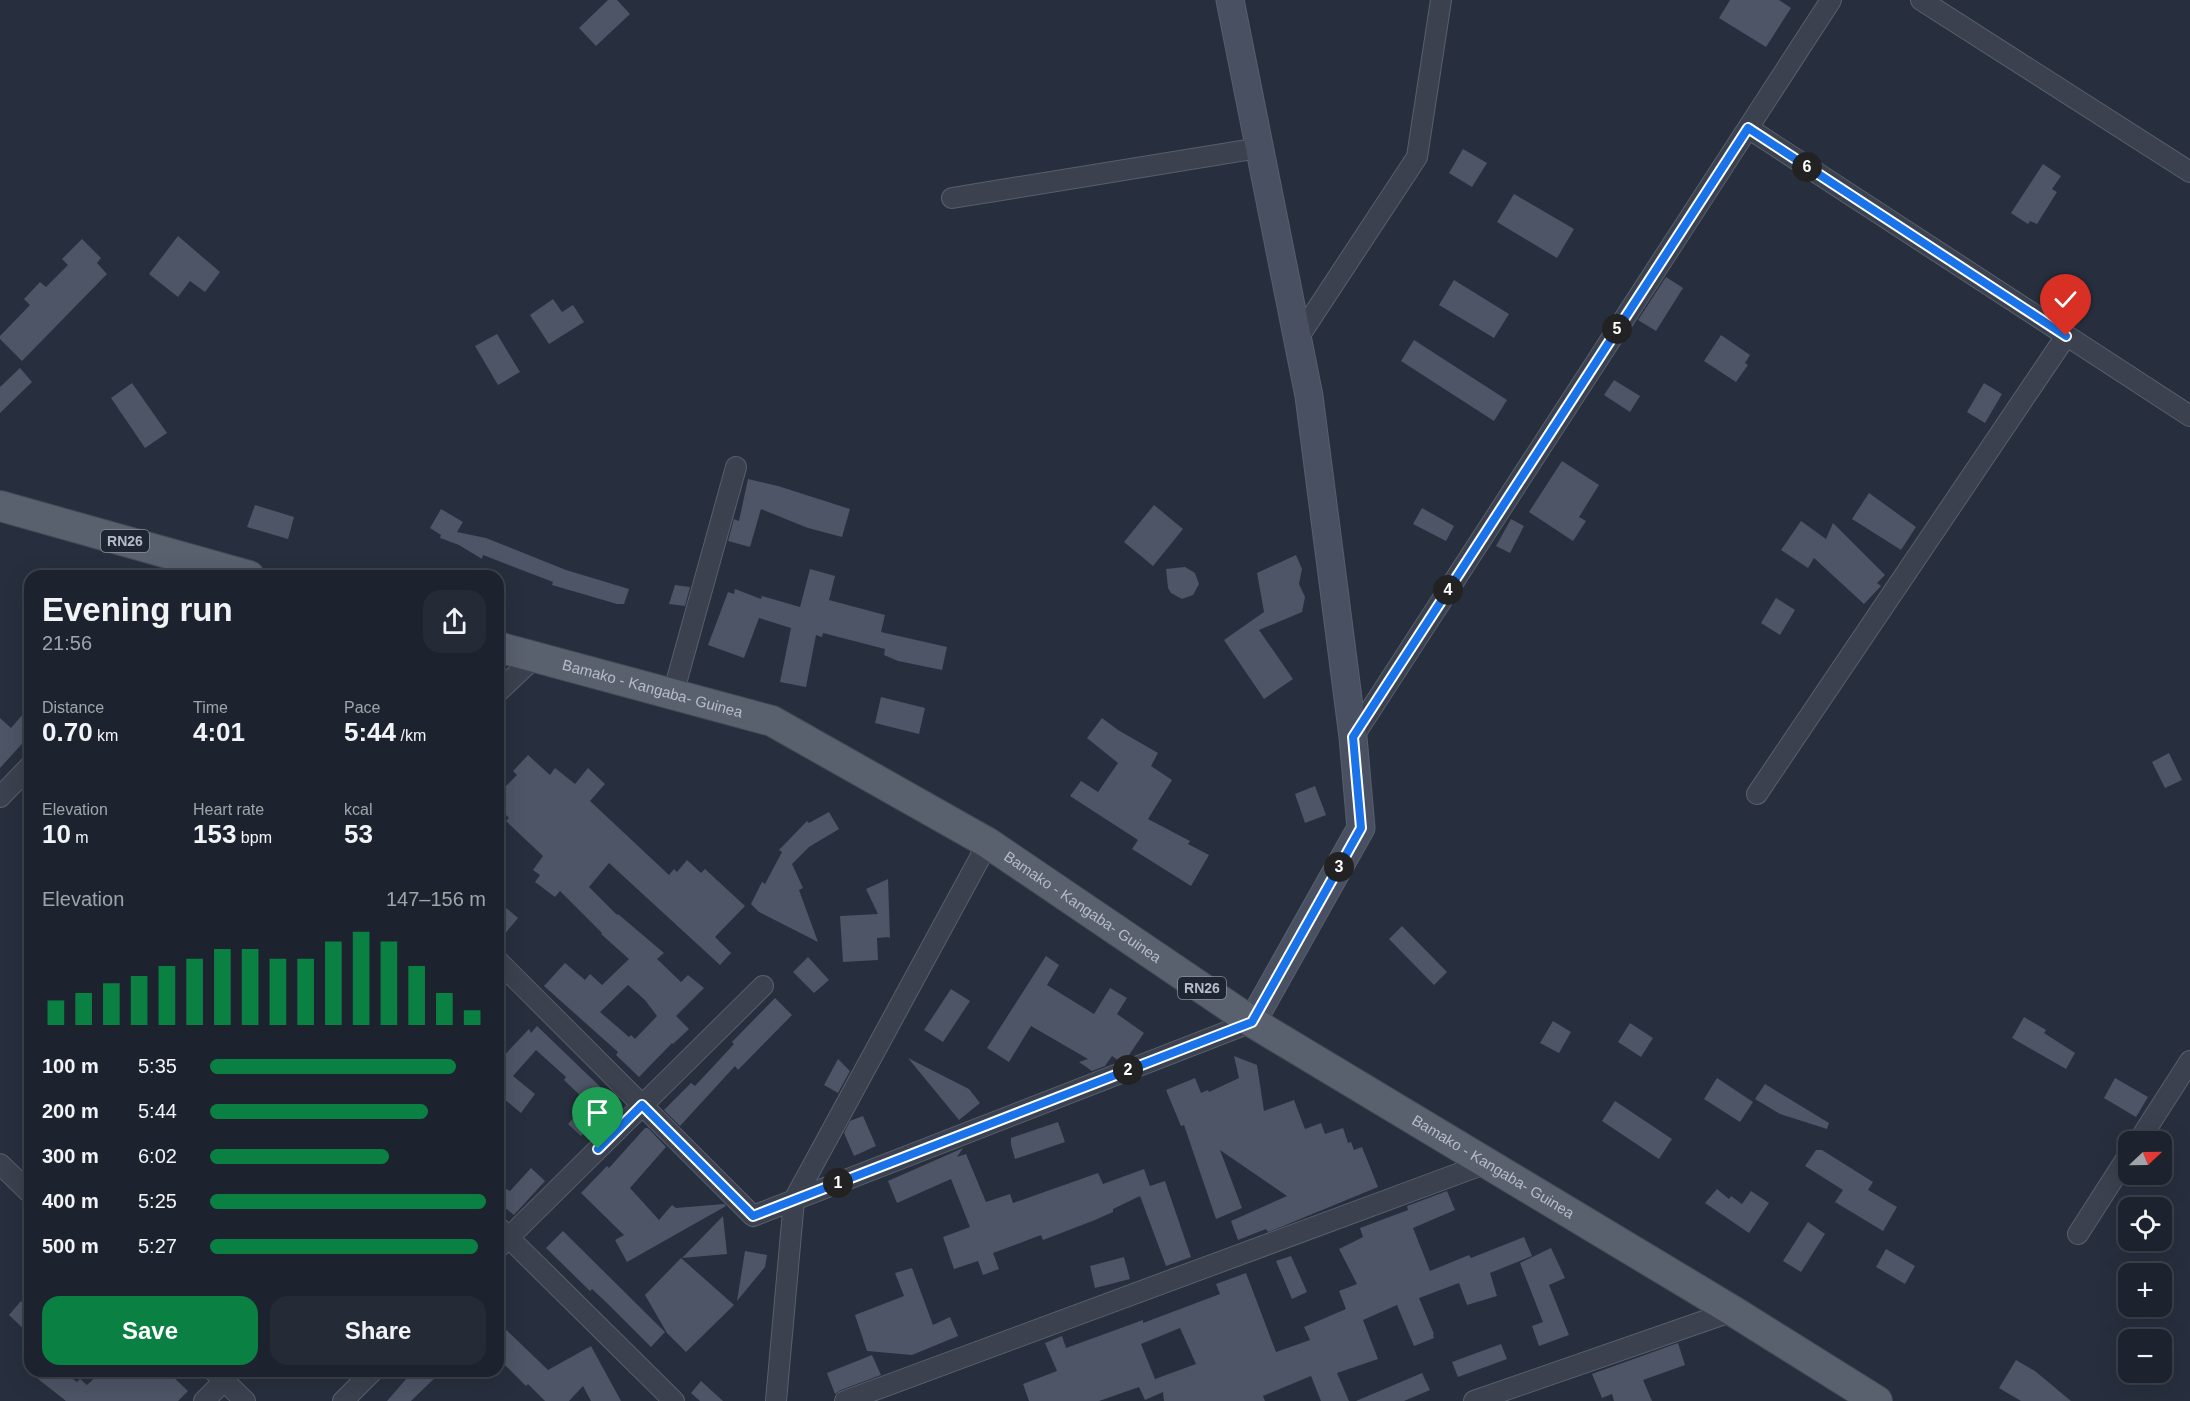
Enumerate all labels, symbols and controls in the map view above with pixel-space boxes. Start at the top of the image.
pin: 6 [1792,152,1822,182]
text: 6 [1803,158,1811,175]
pin [2040,274,2091,336]
icon: check [2049,283,2082,316]
pin: 5 [1602,314,1632,344]
text: 5 [1613,320,1621,337]
road number: RN26 [101,530,149,552]
pin: 4 [1433,575,1463,605]
text: 4 [1444,581,1452,598]
button: share [423,590,486,653]
text: Evening run [42,591,233,628]
text: 21:56 [42,632,92,654]
street label: Bamako - Kangaba- Guinea [561,656,745,721]
text: Distance [42,699,104,716]
text: Time [193,699,228,716]
text: Pace [344,699,380,716]
text: 0.70 [42,717,93,747]
text: 4:01 [193,717,245,747]
text: 5:44 [344,717,396,747]
text: km [93,727,118,744]
text: /km [396,727,426,744]
text: Elevation [42,801,108,818]
text: Heart rate [193,801,264,818]
text: kcal [344,801,372,818]
text: 10 [42,819,71,849]
text: 153 [193,819,236,849]
text: 53 [344,819,373,849]
text: m [71,829,89,846]
text: bpm [236,829,272,846]
street label: Bamako - Kangaba- Guinea [1001,847,1165,966]
pin: 3 [1324,852,1354,882]
text: 3 [1335,858,1343,875]
text: Elevation [42,888,124,910]
text: 147–156 m [386,888,486,910]
road number: RN26 [1178,977,1226,999]
text: 100 m [42,1055,99,1077]
text: 5:35 [138,1055,177,1077]
pin: 2 [1113,1055,1143,1085]
text: 2 [1124,1061,1132,1078]
pin [572,1087,623,1149]
icon: arrive [581,1096,614,1129]
text: 200 m [42,1100,99,1122]
text: 5:44 [138,1100,177,1122]
street label: Bamako - Kangaba- Guinea [1409,1111,1578,1222]
north arrow [2118,1131,2172,1185]
map controls [2118,1131,2172,1383]
text: 300 m [42,1145,99,1167]
text: 6:02 [138,1145,177,1167]
pin: 1 [823,1168,853,1198]
text: 1 [834,1174,842,1191]
text: 400 m [42,1190,99,1212]
text: 5:25 [138,1190,177,1212]
button: locate [2118,1197,2172,1251]
text: 500 m [42,1235,99,1257]
text: 5:27 [138,1235,177,1257]
button: + [2118,1263,2172,1317]
button: Save [42,1296,258,1365]
button: Share [270,1296,486,1365]
button: − [2118,1329,2172,1383]

